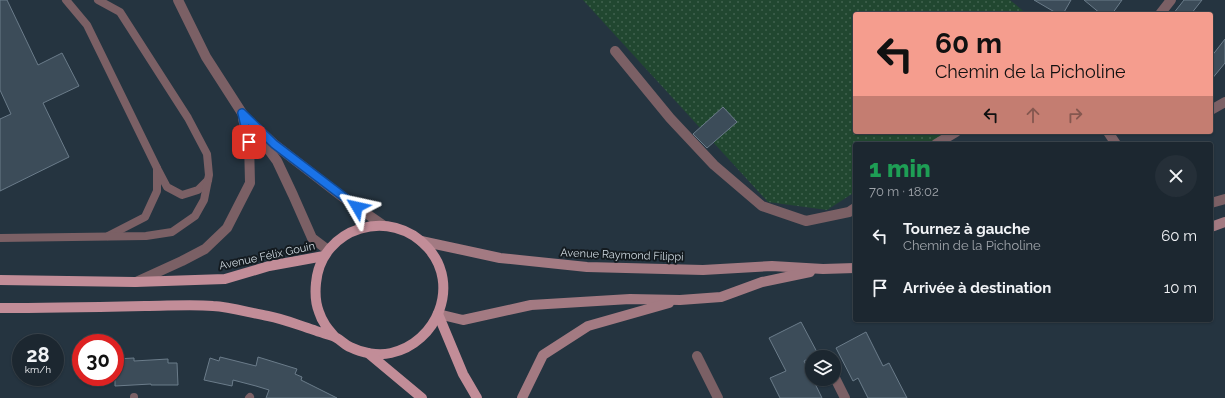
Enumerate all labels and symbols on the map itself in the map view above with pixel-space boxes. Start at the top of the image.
pin [232,125,266,159]
position arrow [336,186,378,228]
street label: Avenue Félix Gouin [218,240,316,272]
street label: Avenue Raymond Filippi [560,246,684,264]
speed limit sign: 30 [72,334,124,386]

